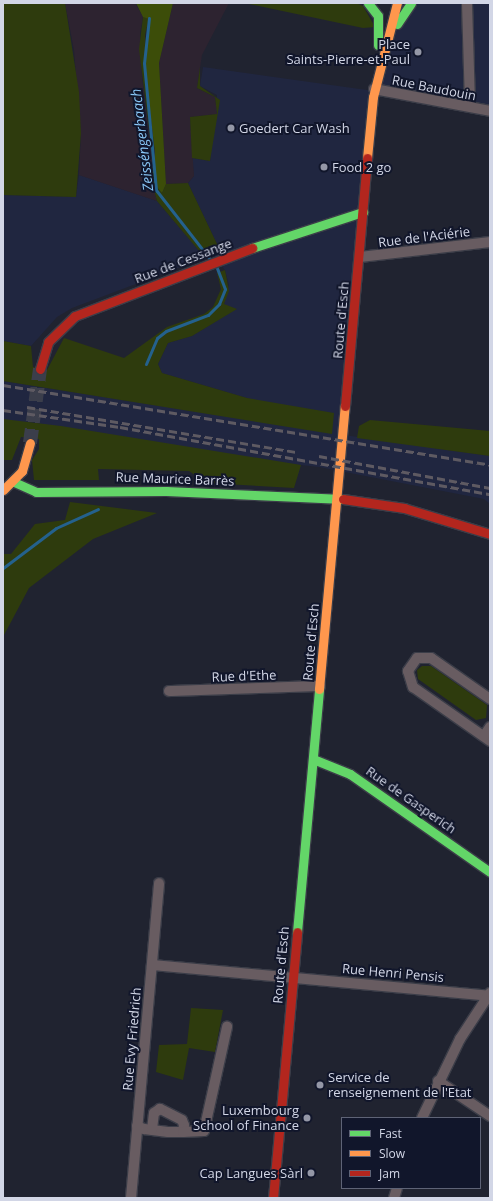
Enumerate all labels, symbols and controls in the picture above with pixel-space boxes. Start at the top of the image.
place label: Place Saints-Pierre-et-Paul [286,37,410,68]
marker: Place Saints-Pierre-et-Paul [413,47,423,57]
street label: Rue Baudouin [391,72,477,104]
water label: Zeisséngerbaach [127,88,157,192]
place label: Goedert Car Wash [239,120,350,136]
marker: Goedert Car Wash [226,123,236,133]
place label: Food 2 go [332,159,391,175]
marker: Food 2 go [319,162,329,172]
street label: Rue de l'Aciérie [377,224,471,250]
street label: Rue de Cessange [132,235,234,287]
street label: Route d'Esch [330,281,352,359]
street label: Rue Maurice Barrès [115,469,235,489]
street label: Route d'Esch [300,603,322,681]
street label: Rue d'Ethe [211,667,277,685]
street label: Rue de Gasperich [363,763,459,837]
street label: Route d'Esch [270,926,292,1004]
street label: Rue Henri Pensis [341,961,445,985]
street label: Rue Evy Friedrich [120,987,144,1091]
place label: Service de renseignement de l'Etat [328,1070,471,1101]
marker: Service de renseignement de l'Etat [315,1080,325,1090]
place label: Luxembourg School of Finance [193,1103,299,1134]
marker: Luxembourg School of Finance [302,1113,312,1123]
legend [341,1117,481,1189]
text: Fast [379,1125,402,1142]
text: Slow [379,1145,405,1162]
place label: Cap Langues Sàrl [199,1165,303,1181]
text: Jam [379,1165,400,1182]
marker: Cap Langues Sàrl [306,1168,316,1178]

